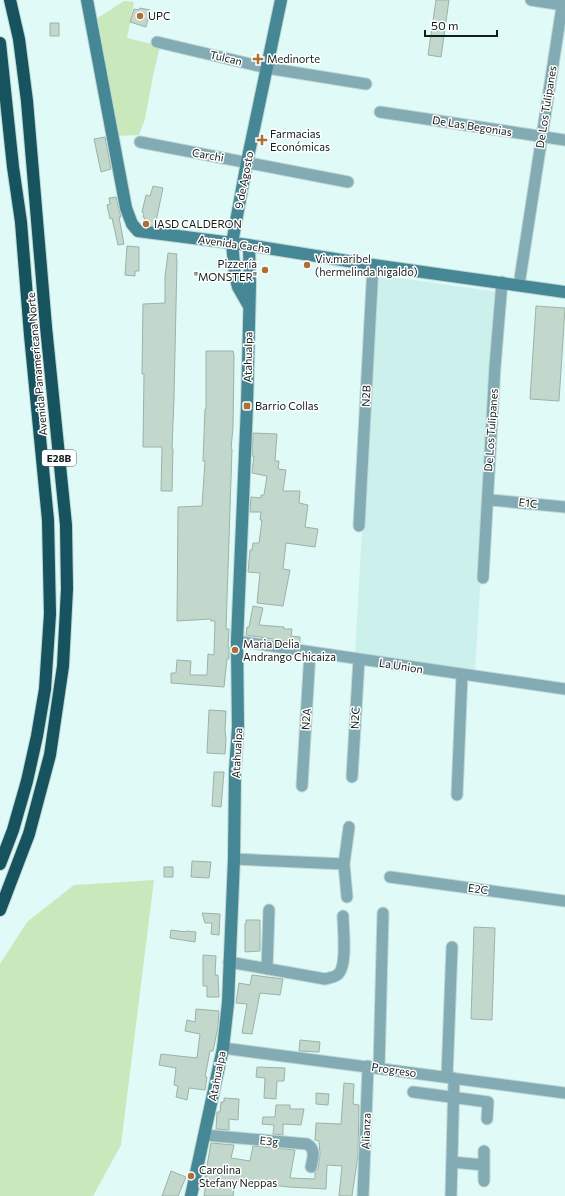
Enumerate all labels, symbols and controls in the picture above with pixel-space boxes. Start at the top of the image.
place label: UPC [148,9,170,22]
marker: UPC [135,11,145,21]
scale bar [425,12,497,38]
text: 50 m [431,18,459,32]
street label: Tulcan [209,48,243,68]
place label: Medinorte [267,52,320,65]
marker: Medinorte [252,53,264,65]
street label: De Los Tulipanes [533,65,558,149]
street label: De Las Begonias [431,113,513,138]
place label: Farmacias Económicas [270,127,330,153]
marker: Farmacias Económicas [257,135,267,145]
street label: Carchi [191,145,225,164]
street label: 9 de Agosto [232,149,256,210]
place label: IASD CALDERON [154,217,242,230]
marker: IASD CALDERON [141,219,151,229]
street label: Avenida Cacha [197,232,271,255]
place label: Viv.maribel (hermelinda higaldo) [315,252,418,278]
place label: Pizzería "MONSTER" [194,257,257,283]
marker: Viv.maribel (hermelinda higaldo) [302,260,312,270]
marker: Pizzería "MONSTER" [260,265,270,275]
street label: Avenida Panamericana Norte [24,292,49,436]
street label: Atahualpa [241,332,254,382]
street label: N2B [358,385,373,407]
street label: De Los Tulipanes [481,388,500,472]
place label: Barrio Collas [255,399,319,412]
marker: Barrio Collas [242,401,252,411]
road number: E28B [42,450,76,466]
street label: E1C [518,495,538,510]
place label: Maria Delia Andrango Chicaiza [243,637,336,663]
marker: Maria Delia Andrango Chicaiza [230,645,240,655]
street label: La Union [378,656,424,675]
street label: N2A [298,707,313,730]
street label: N2C [347,707,362,729]
street label: Atahualpa [229,727,244,779]
street label: E2C [467,881,489,896]
street label: Atahualpa [205,1050,228,1102]
street label: Progreso [371,1060,418,1079]
street label: Alianza [358,1113,373,1149]
street label: E3g [259,1133,279,1148]
place label: Carolina Stefany Neppas [199,1163,277,1189]
marker: Carolina Stefany Neppas [186,1171,196,1181]

